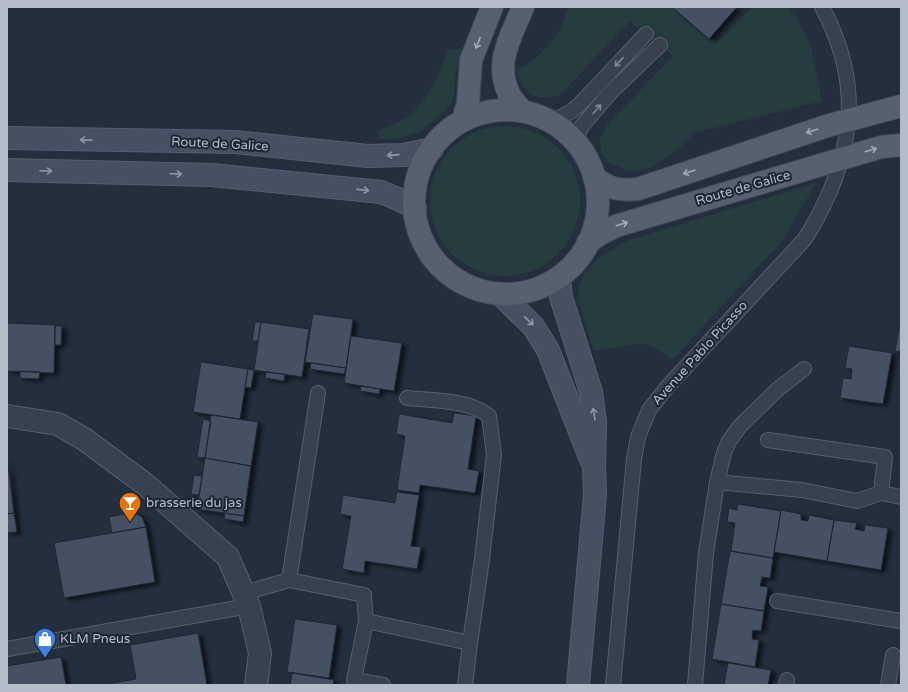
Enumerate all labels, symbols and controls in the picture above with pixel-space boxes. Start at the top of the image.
one-way arrow [473,37,481,49]
one-way arrow [614,57,624,67]
one-way arrow [592,103,601,114]
one-way arrow [806,128,819,135]
street label: Route de Galice [171,133,269,155]
one-way arrow [80,136,93,143]
one-way arrow [864,146,877,153]
one-way arrow [387,152,400,159]
one-way arrow [39,167,52,174]
street label: Route de Galice [694,167,792,209]
one-way arrow [682,169,695,176]
one-way arrow [169,170,182,178]
one-way arrow [356,186,369,194]
one-way arrow [615,220,628,227]
street label: Avenue Pablo Picasso [649,297,751,408]
one-way arrow [523,316,533,325]
one-way arrow [590,407,598,420]
bar icon: brasserie du jas [117,490,143,523]
place label: brasserie du jas [146,495,242,511]
shop icon: KLM Pneus [32,626,58,659]
place label: KLM Pneus [60,631,130,647]

